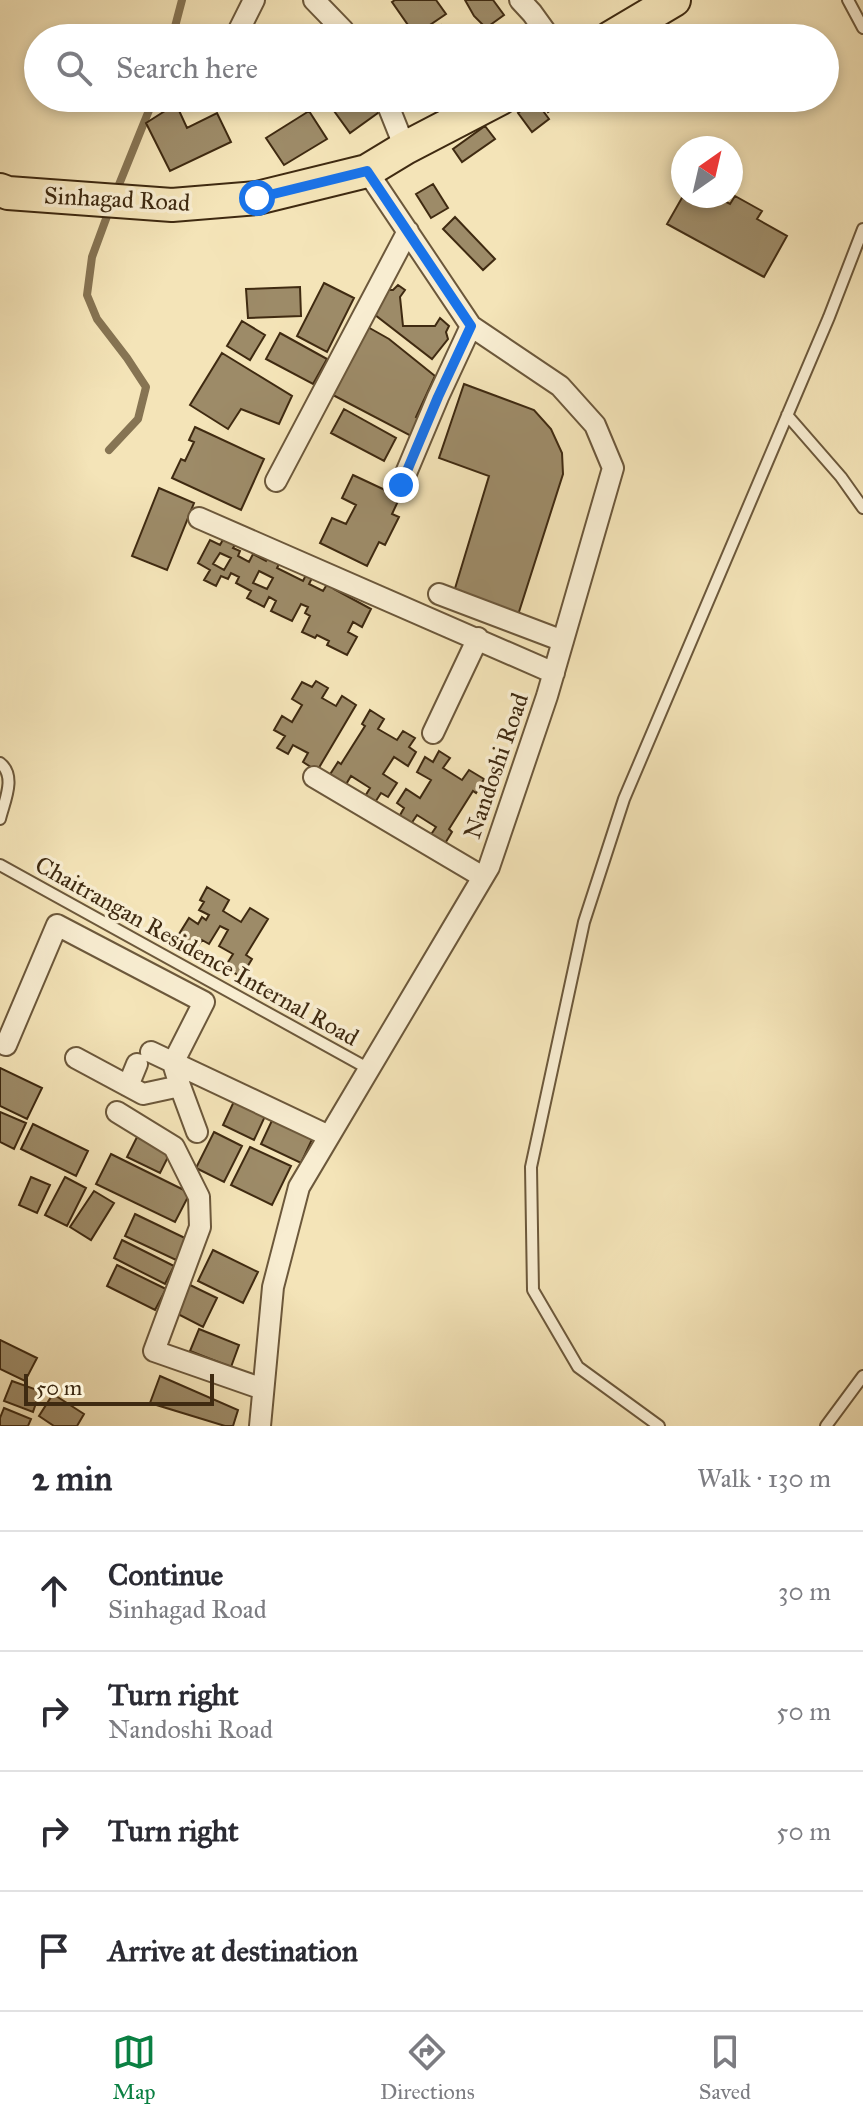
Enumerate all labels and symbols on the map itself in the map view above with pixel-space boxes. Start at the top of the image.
north arrow [671,136,743,208]
street label: Sinhagad Road [43,180,191,218]
route start [239,180,275,216]
route end [383,467,419,503]
street label: Nandoshi Road [457,689,535,843]
street label: Chaitrangan Residence Internal Road [30,849,364,1053]
scale bar [24,1370,214,1406]

